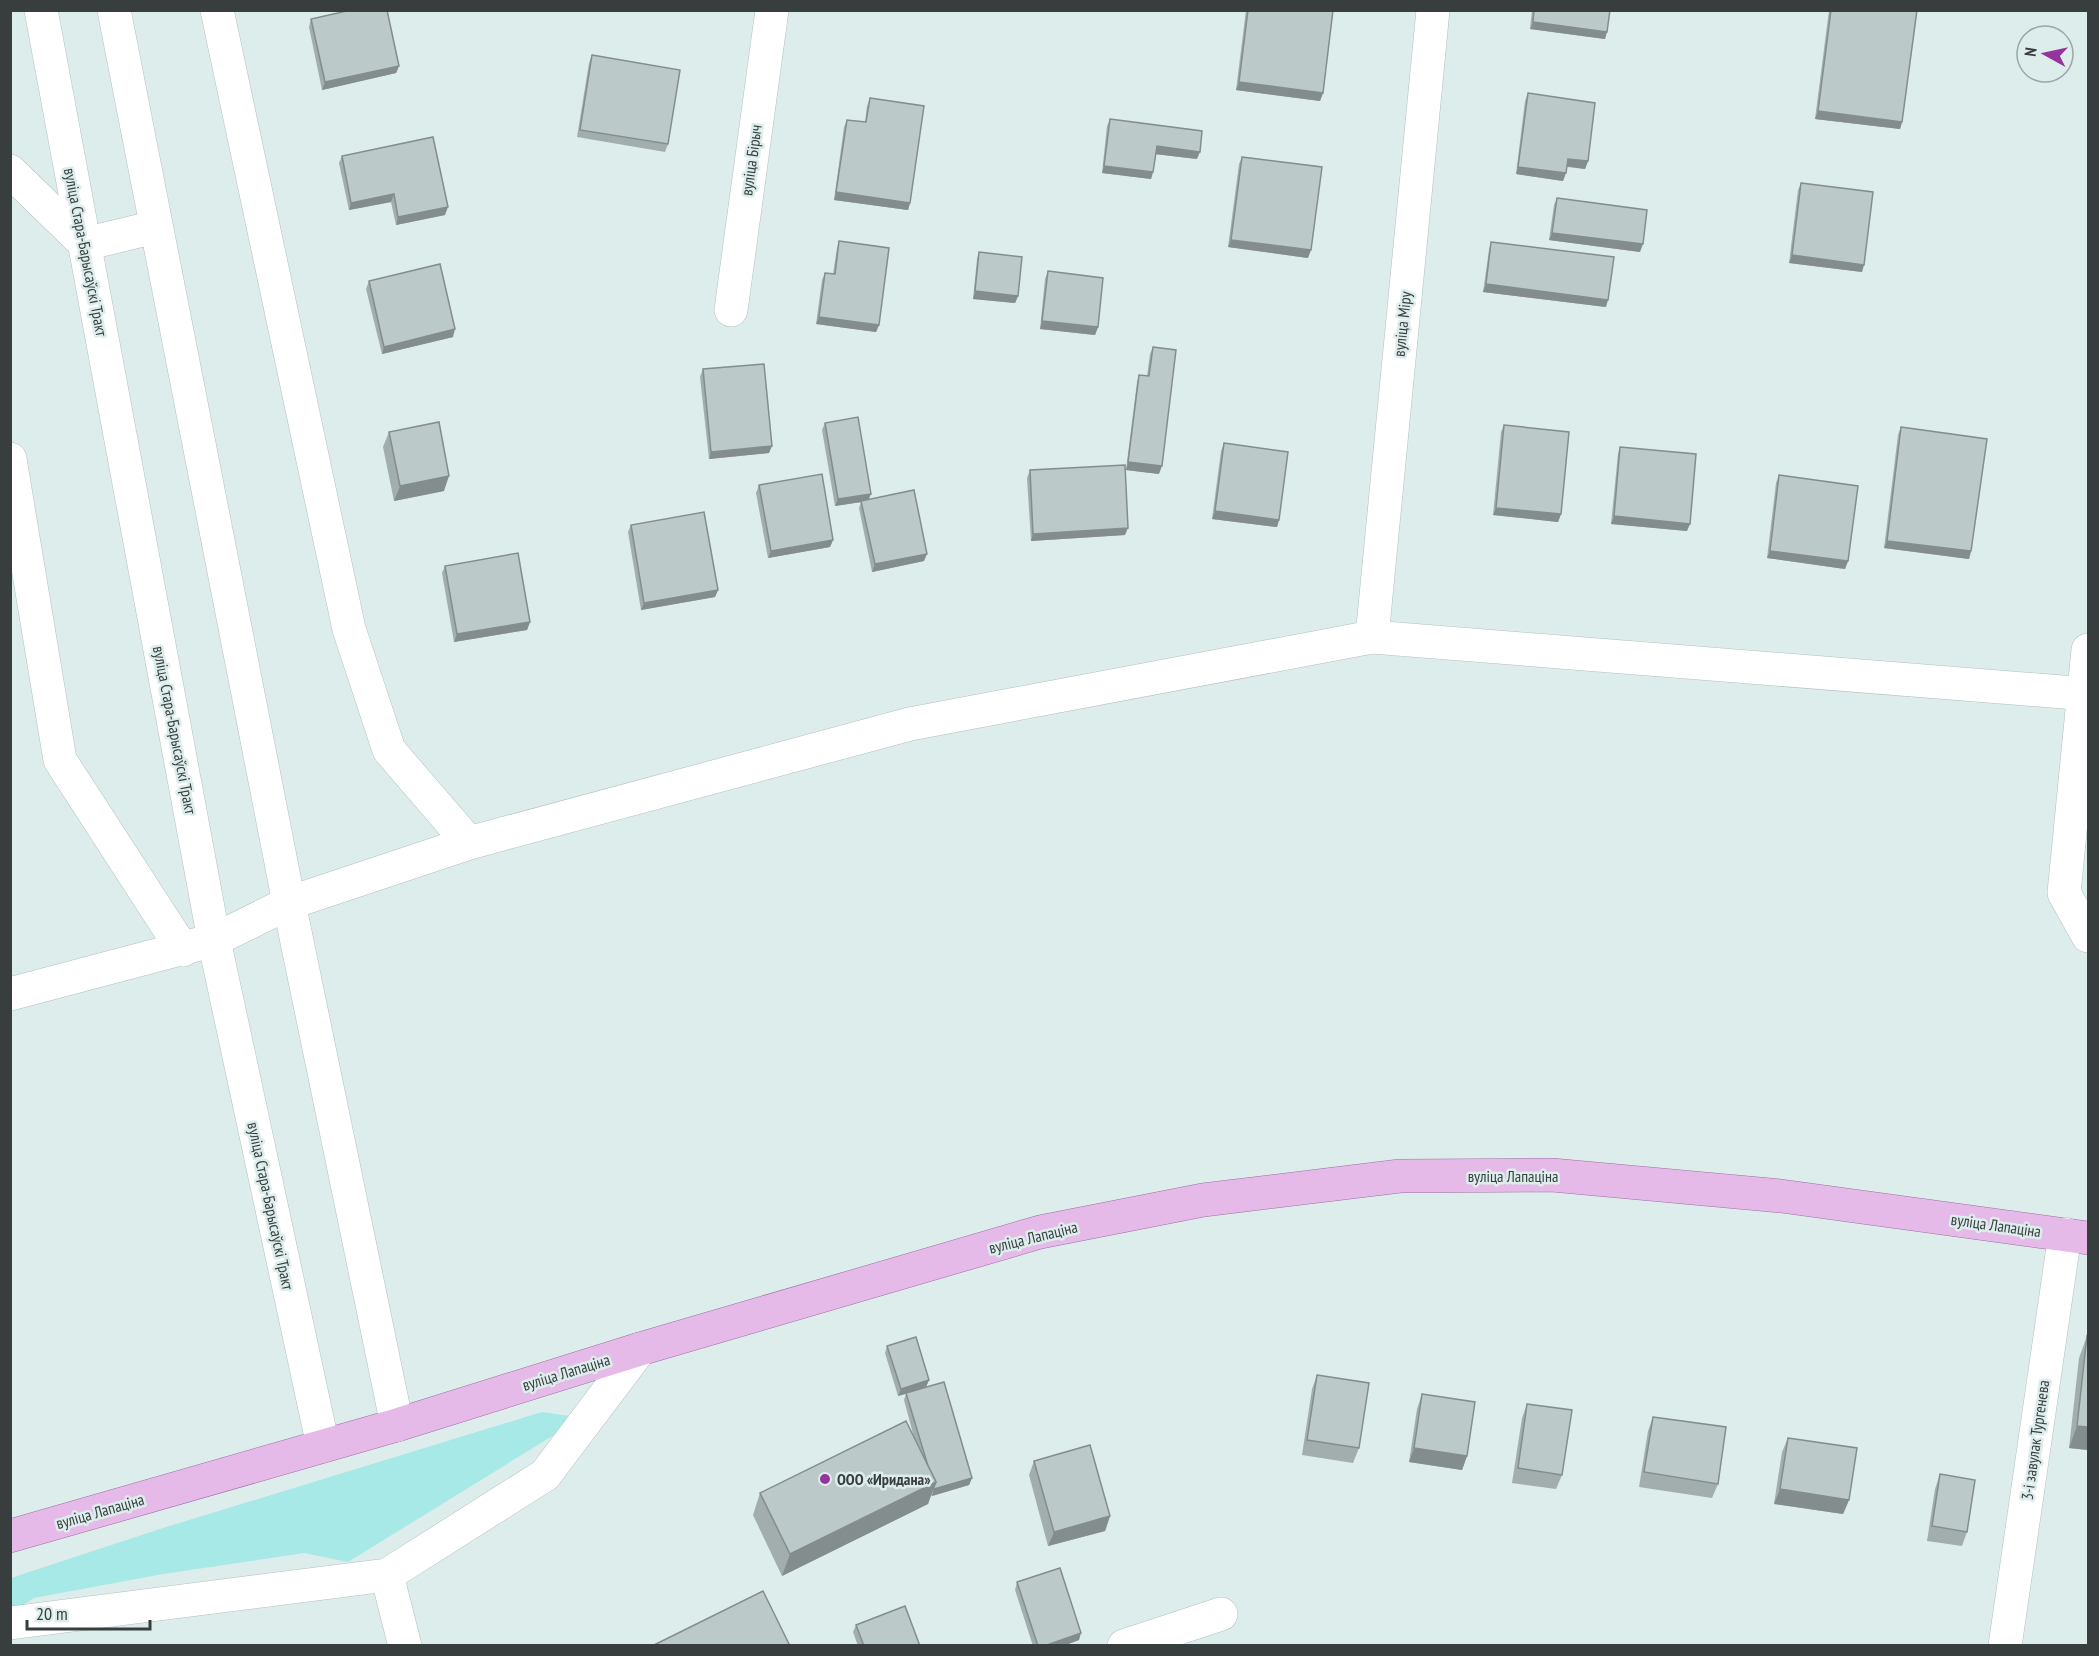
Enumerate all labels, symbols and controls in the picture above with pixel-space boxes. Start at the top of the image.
north arrow [2015,24,2075,84]
text: N [2020,46,2041,58]
street label: вуліца Бірыч [736,123,766,197]
street label: вуліца Стара-Барысаўскі Тракт [60,166,112,339]
street label: вуліца Міру [1389,290,1415,358]
street label: вуліца Стара-Барысаўскі Тракт [149,644,201,817]
street label: вуліца Стара-Барысаўскі Тракт [243,1120,299,1293]
street label: вуліца Лапаціна [1468,1166,1558,1186]
street label: вуліца Лапаціна [1950,1209,2042,1241]
street label: вуліца Лапаціна [987,1216,1079,1258]
street label: вуліца Лапаціна [520,1349,612,1395]
street label: 3-і завулак Тургенева [2017,1379,2053,1501]
place label: ООО «Иридана» [837,1469,931,1489]
marker: ООО «Иридана» [818,1472,832,1486]
street label: вуліца Лапаціна [54,1489,146,1533]
scale bar [27,1593,150,1631]
text: 20 m [36,1602,68,1625]

